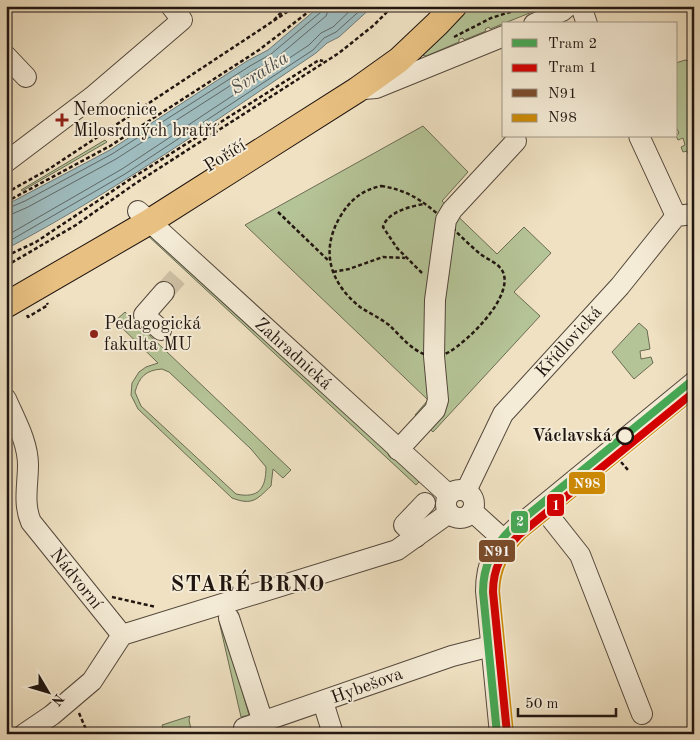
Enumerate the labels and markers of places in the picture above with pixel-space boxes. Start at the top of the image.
place label: Nemocnice Milosrdných bratří [73,101,217,140]
marker: Nemocnice Milosrdných bratří [55,113,69,127]
place label: Pedagogická fakulta MU [104,315,201,354]
marker: Pedagogická fakulta MU [88,328,100,340]
place label: Václavská [532,427,612,445]
marker: Václavská [616,427,634,445]

